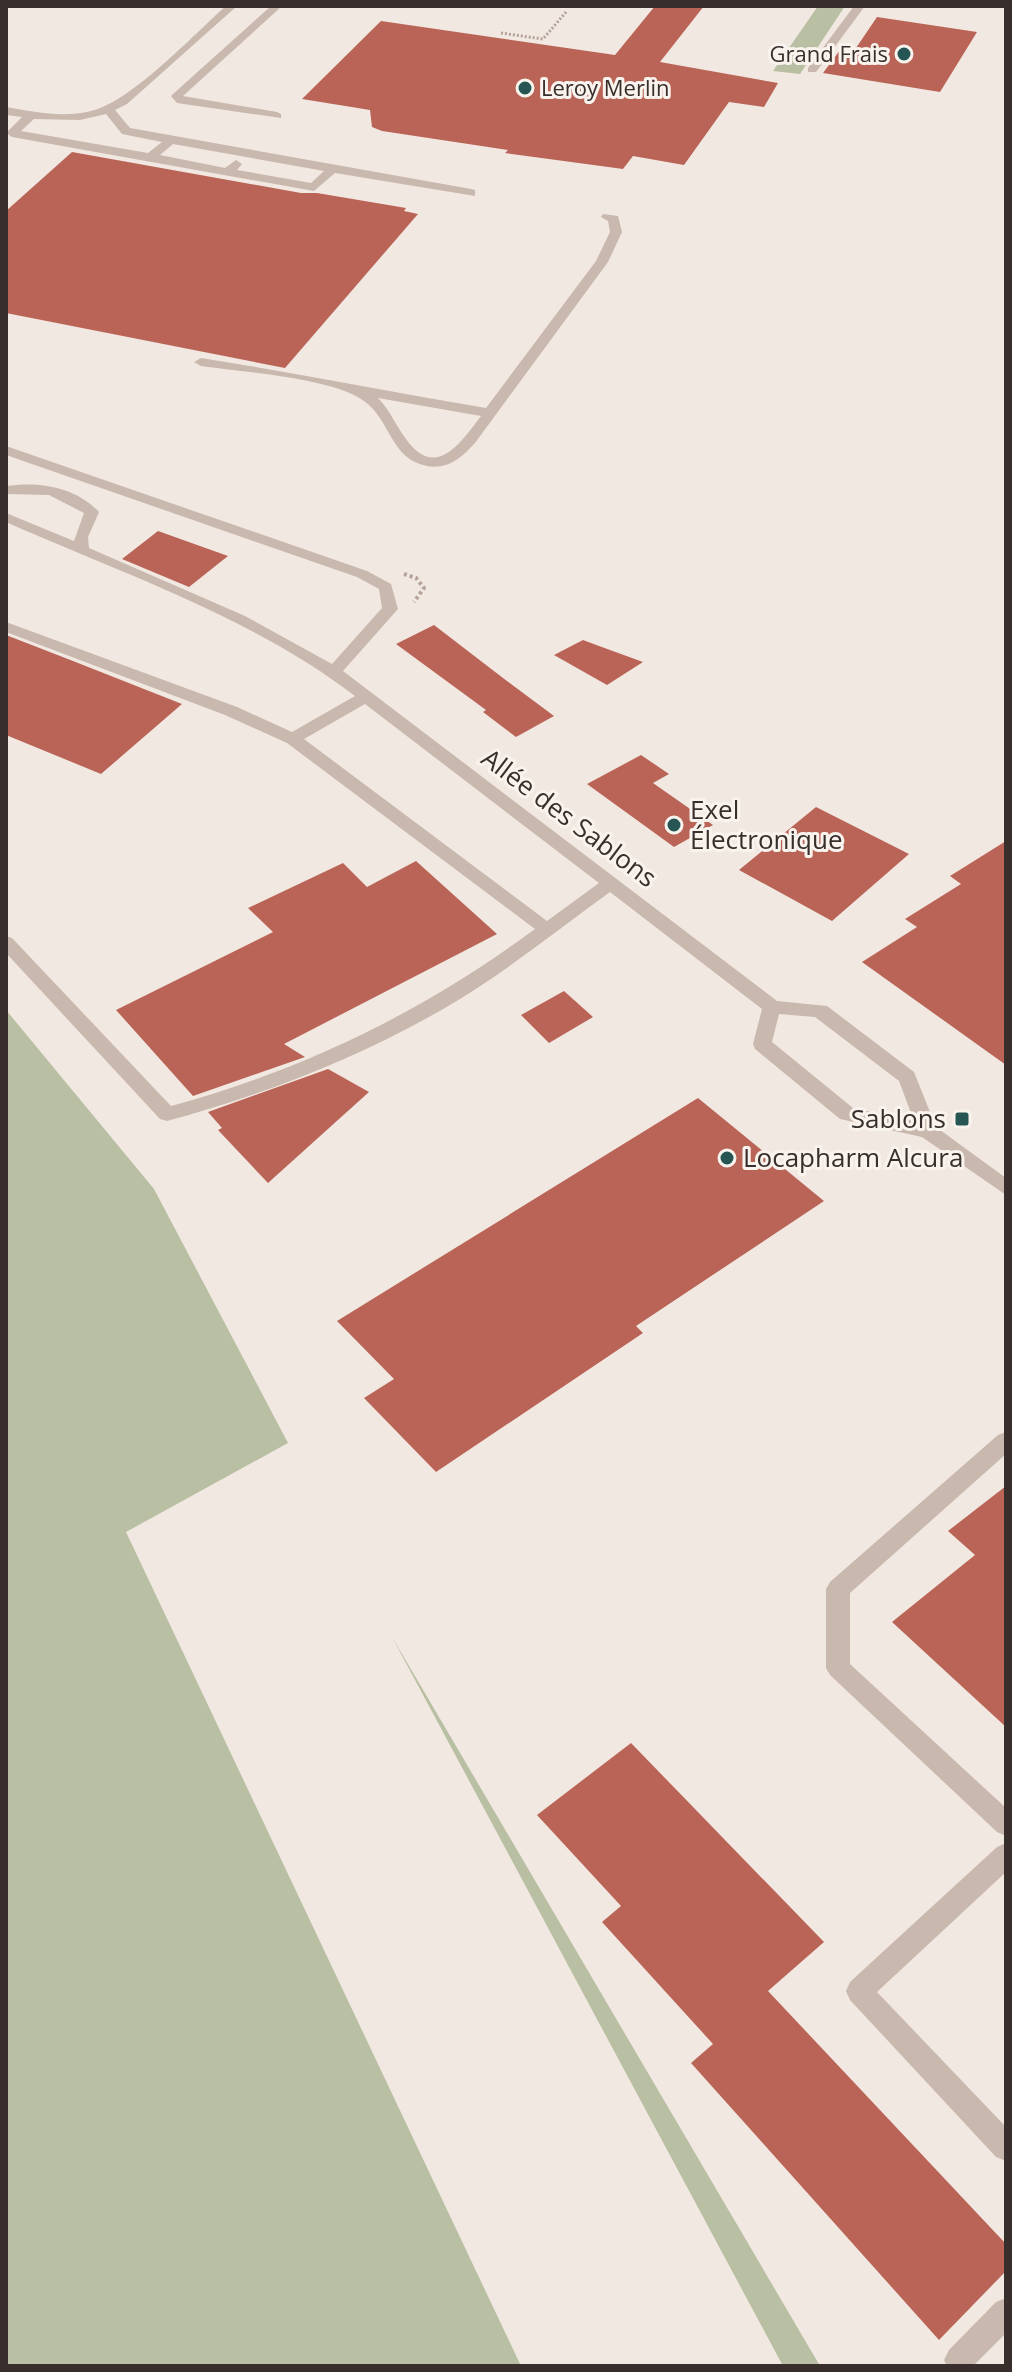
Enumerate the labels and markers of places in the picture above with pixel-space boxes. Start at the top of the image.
place label: Grand Frais [770,38,888,68]
marker: Grand Frais [895,45,913,63]
place label: Leroy Merlin [541,72,670,102]
marker: Leroy Merlin [516,79,534,97]
place label: Exel Électronique [690,791,843,857]
marker: Exel Électronique [665,816,683,834]
place label: Sablons [851,1100,946,1136]
marker: Sablons [953,1110,971,1128]
place label: Locapharm Alcura [743,1139,963,1175]
marker: Locapharm Alcura [718,1149,736,1167]

